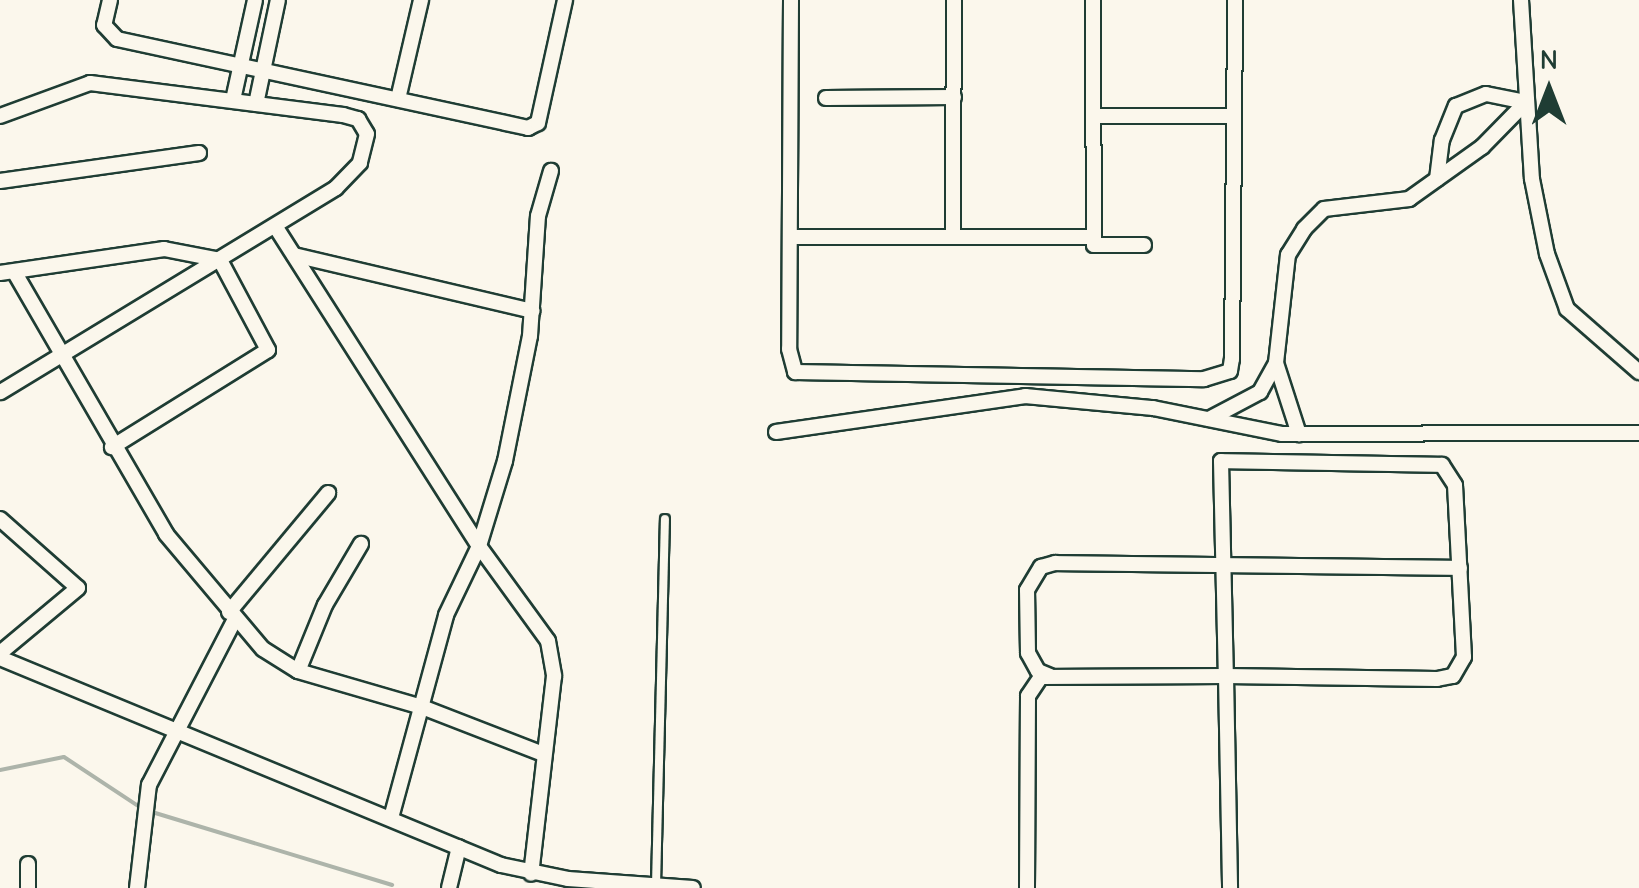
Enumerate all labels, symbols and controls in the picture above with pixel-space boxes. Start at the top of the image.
north arrow [1499,40,1599,140]
text: N [1540,44,1558,76]

